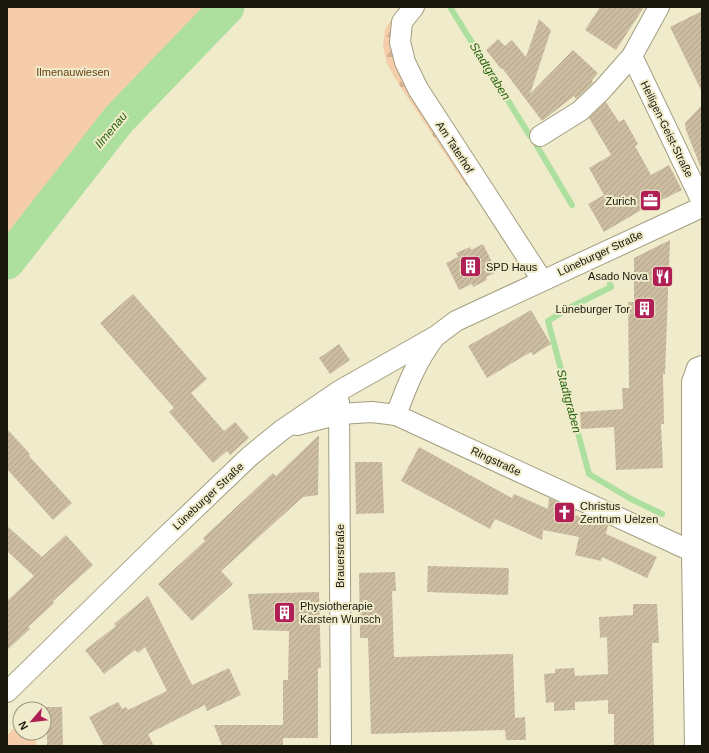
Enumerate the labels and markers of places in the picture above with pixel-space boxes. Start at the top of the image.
office icon: Zurich [638,188,664,214]
place label: Zurich [605,195,636,207]
building icon: SPD Haus [458,254,484,280]
place label: SPD Haus [486,261,538,273]
restaurant icon: Asado Nova [650,263,676,289]
place label: Asado Nova [588,270,649,282]
building icon: Lüneburger Tor [632,296,658,322]
place label: Lüneburger Tor [556,303,630,315]
church icon: Christus Zentrum Uelzen [551,499,577,525]
place label: Christus Zentrum Uelzen [580,500,658,525]
building icon: Physiotherapie Karsten Wunsch [272,599,298,625]
place label: Physiotherapie Karsten Wunsch [300,600,381,625]

